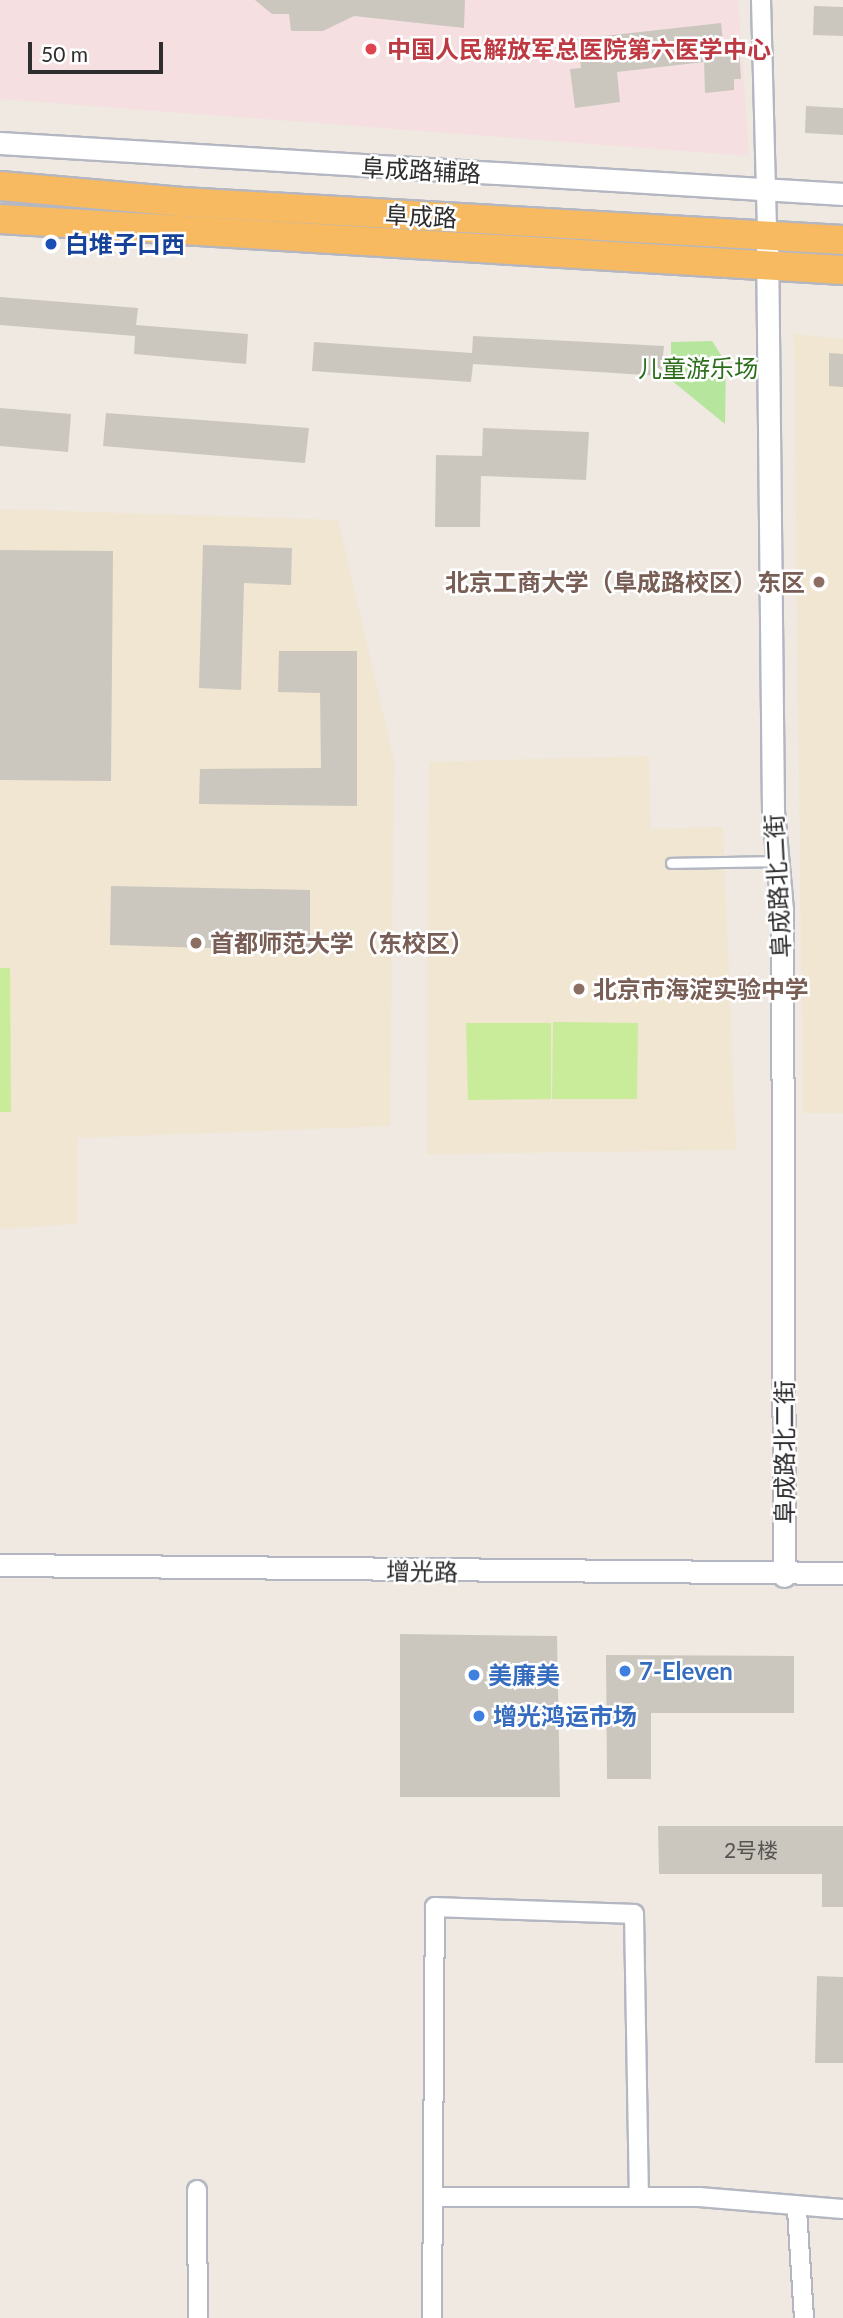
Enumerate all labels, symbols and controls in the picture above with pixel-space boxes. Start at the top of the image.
scale bar [32,28,166,72]
place label: 中国人民解放军总医院第六医学中心 [387,35,771,63]
marker: 中国人民解放军总医院第六医学中心 [361,39,381,59]
text: 50 m [41,41,88,66]
street label: 阜成路辅路 [360,152,482,188]
street label: 阜成路 [384,200,458,232]
place label: 白堆子口西 [65,230,185,258]
marker: 白堆子口西 [43,236,59,252]
park label: 儿童游乐场 [638,354,758,382]
place label: 北京工商大学（阜成路校区）东区 [445,568,805,596]
marker: 北京工商大学（阜成路校区）东区 [811,574,827,590]
street label: 阜成路北二街 [759,813,795,959]
place label: 首都师范大学（东校区） [210,929,474,957]
marker: 首都师范大学（东校区） [188,935,204,951]
place label: 北京市海淀实验中学 [593,975,809,1003]
marker: 北京市海淀实验中学 [571,981,587,997]
street label: 阜成路北二街 [770,1380,798,1524]
street label: 增光路 [386,1556,458,1586]
place label: 7-Eleven [639,1657,733,1685]
place label: 美廉美 [488,1661,560,1689]
marker: 7-Eleven [617,1663,633,1679]
marker: 美廉美 [466,1667,482,1683]
place label: 增光鸿运市场 [493,1702,637,1730]
marker: 增光鸿运市场 [471,1708,487,1724]
house number: 2号楼 [724,1837,778,1863]

